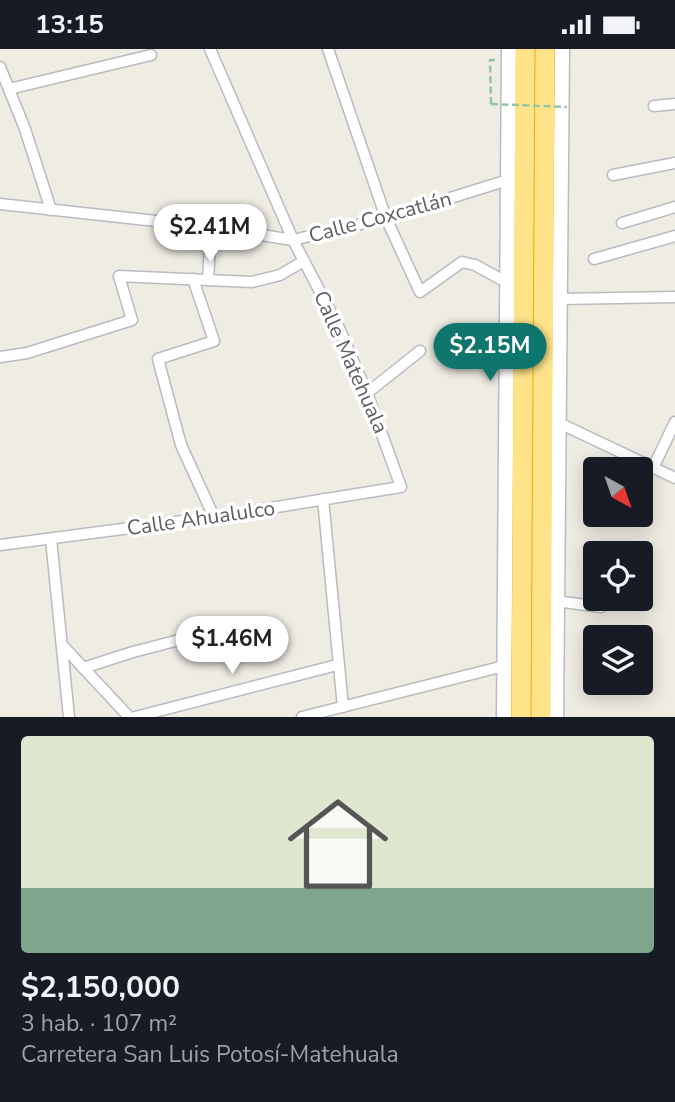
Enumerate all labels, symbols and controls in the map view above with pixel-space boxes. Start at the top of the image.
text: 13:15 [35,7,104,42]
street label: Calle Coxcatlán [305,184,455,250]
pin: $2.41M [153,205,267,264]
text: $2.41M [170,211,250,242]
street label: Calle Matehuala [307,286,395,438]
pin: $2.15M [433,323,547,383]
text: $2.15M [450,330,530,361]
north arrow [583,457,653,527]
map controls [583,457,653,695]
street label: Calle Ahualulco [125,494,277,542]
button: locate [583,541,653,611]
pin: $1.46M [175,617,289,676]
text: $1.46M [192,623,272,654]
button: layers [583,625,653,695]
icon: home [275,781,401,907]
text: $2,150,000 [21,967,180,1008]
text: 3 hab. · 107 m² [21,1008,177,1039]
text: Carretera San Luis Potosí-Matehuala [21,1039,399,1070]

